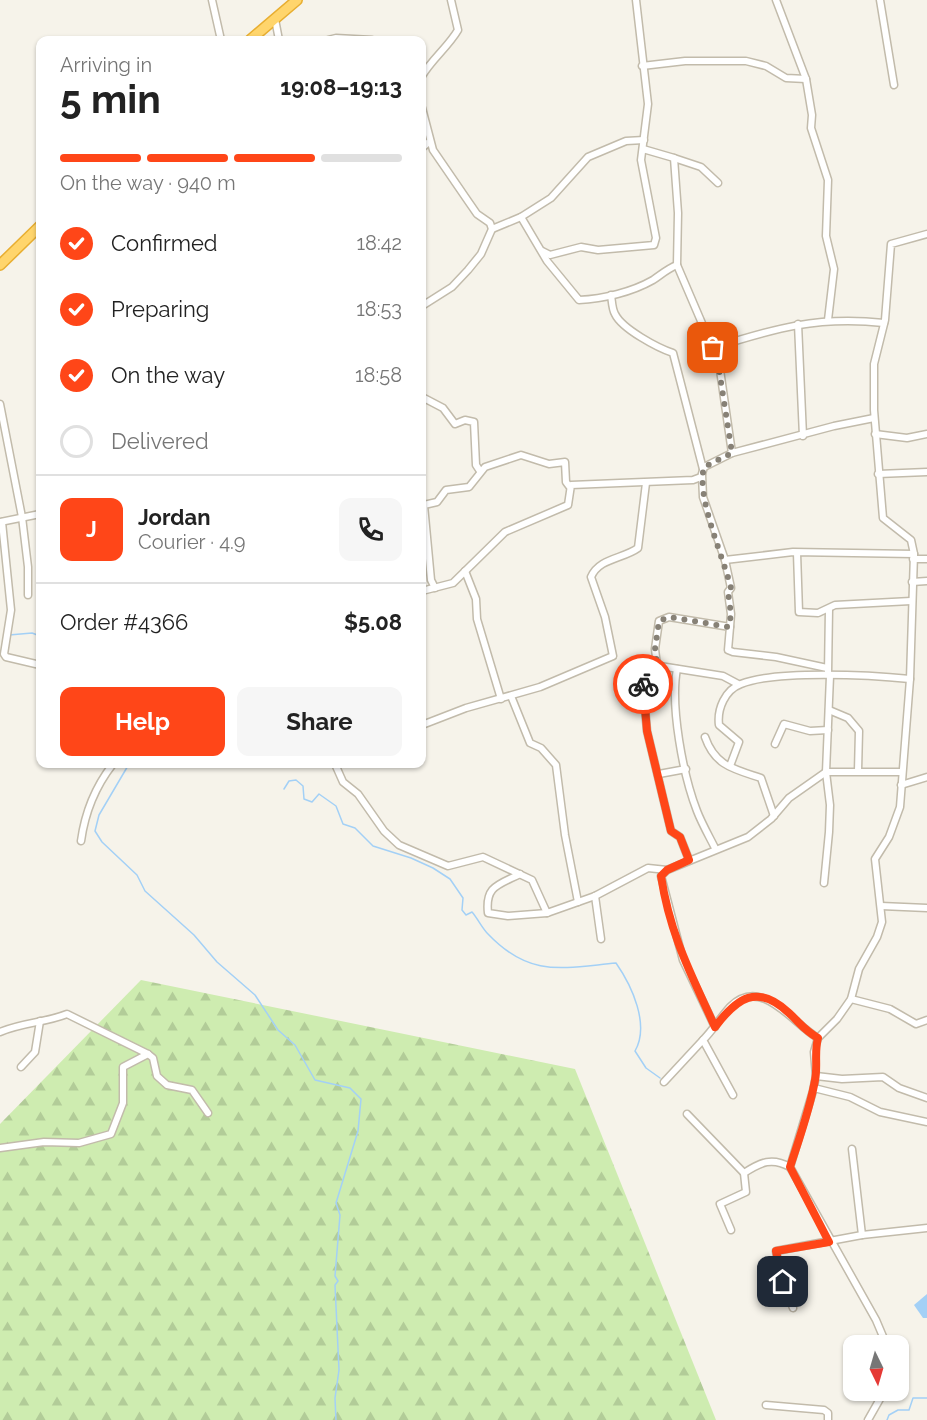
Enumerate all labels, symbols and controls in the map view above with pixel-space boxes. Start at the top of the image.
text: Arriving in [60,53,152,77]
text: 19:08–19:13 [280,74,402,100]
text: 5 min [60,76,161,122]
text: On the way · 940 m [60,171,236,195]
icon: check [60,227,93,260]
text: Confirmed [111,230,218,256]
text: 18:42 [356,231,402,255]
icon: check [60,293,93,326]
text: Preparing [111,296,209,322]
text: 18:53 [356,297,402,321]
pin [687,322,738,373]
icon: bag [696,331,729,364]
icon: check [60,359,93,392]
text: On the way [111,362,225,388]
text: 18:58 [355,363,402,387]
text: Delivered [111,428,209,454]
button: phone [339,498,402,561]
text: Jordan [138,504,210,530]
text: J [86,516,97,542]
text: Courier · 4.9 [138,530,246,554]
text: Order #4366 [60,609,188,635]
text: $5.08 [344,609,402,635]
courier [613,654,673,714]
icon: bike [627,668,660,701]
button: Help [60,687,225,756]
button: Share [237,687,402,756]
pin [757,1256,808,1307]
icon: home [766,1265,799,1298]
north arrow [843,1335,909,1401]
map controls [843,1335,909,1401]

